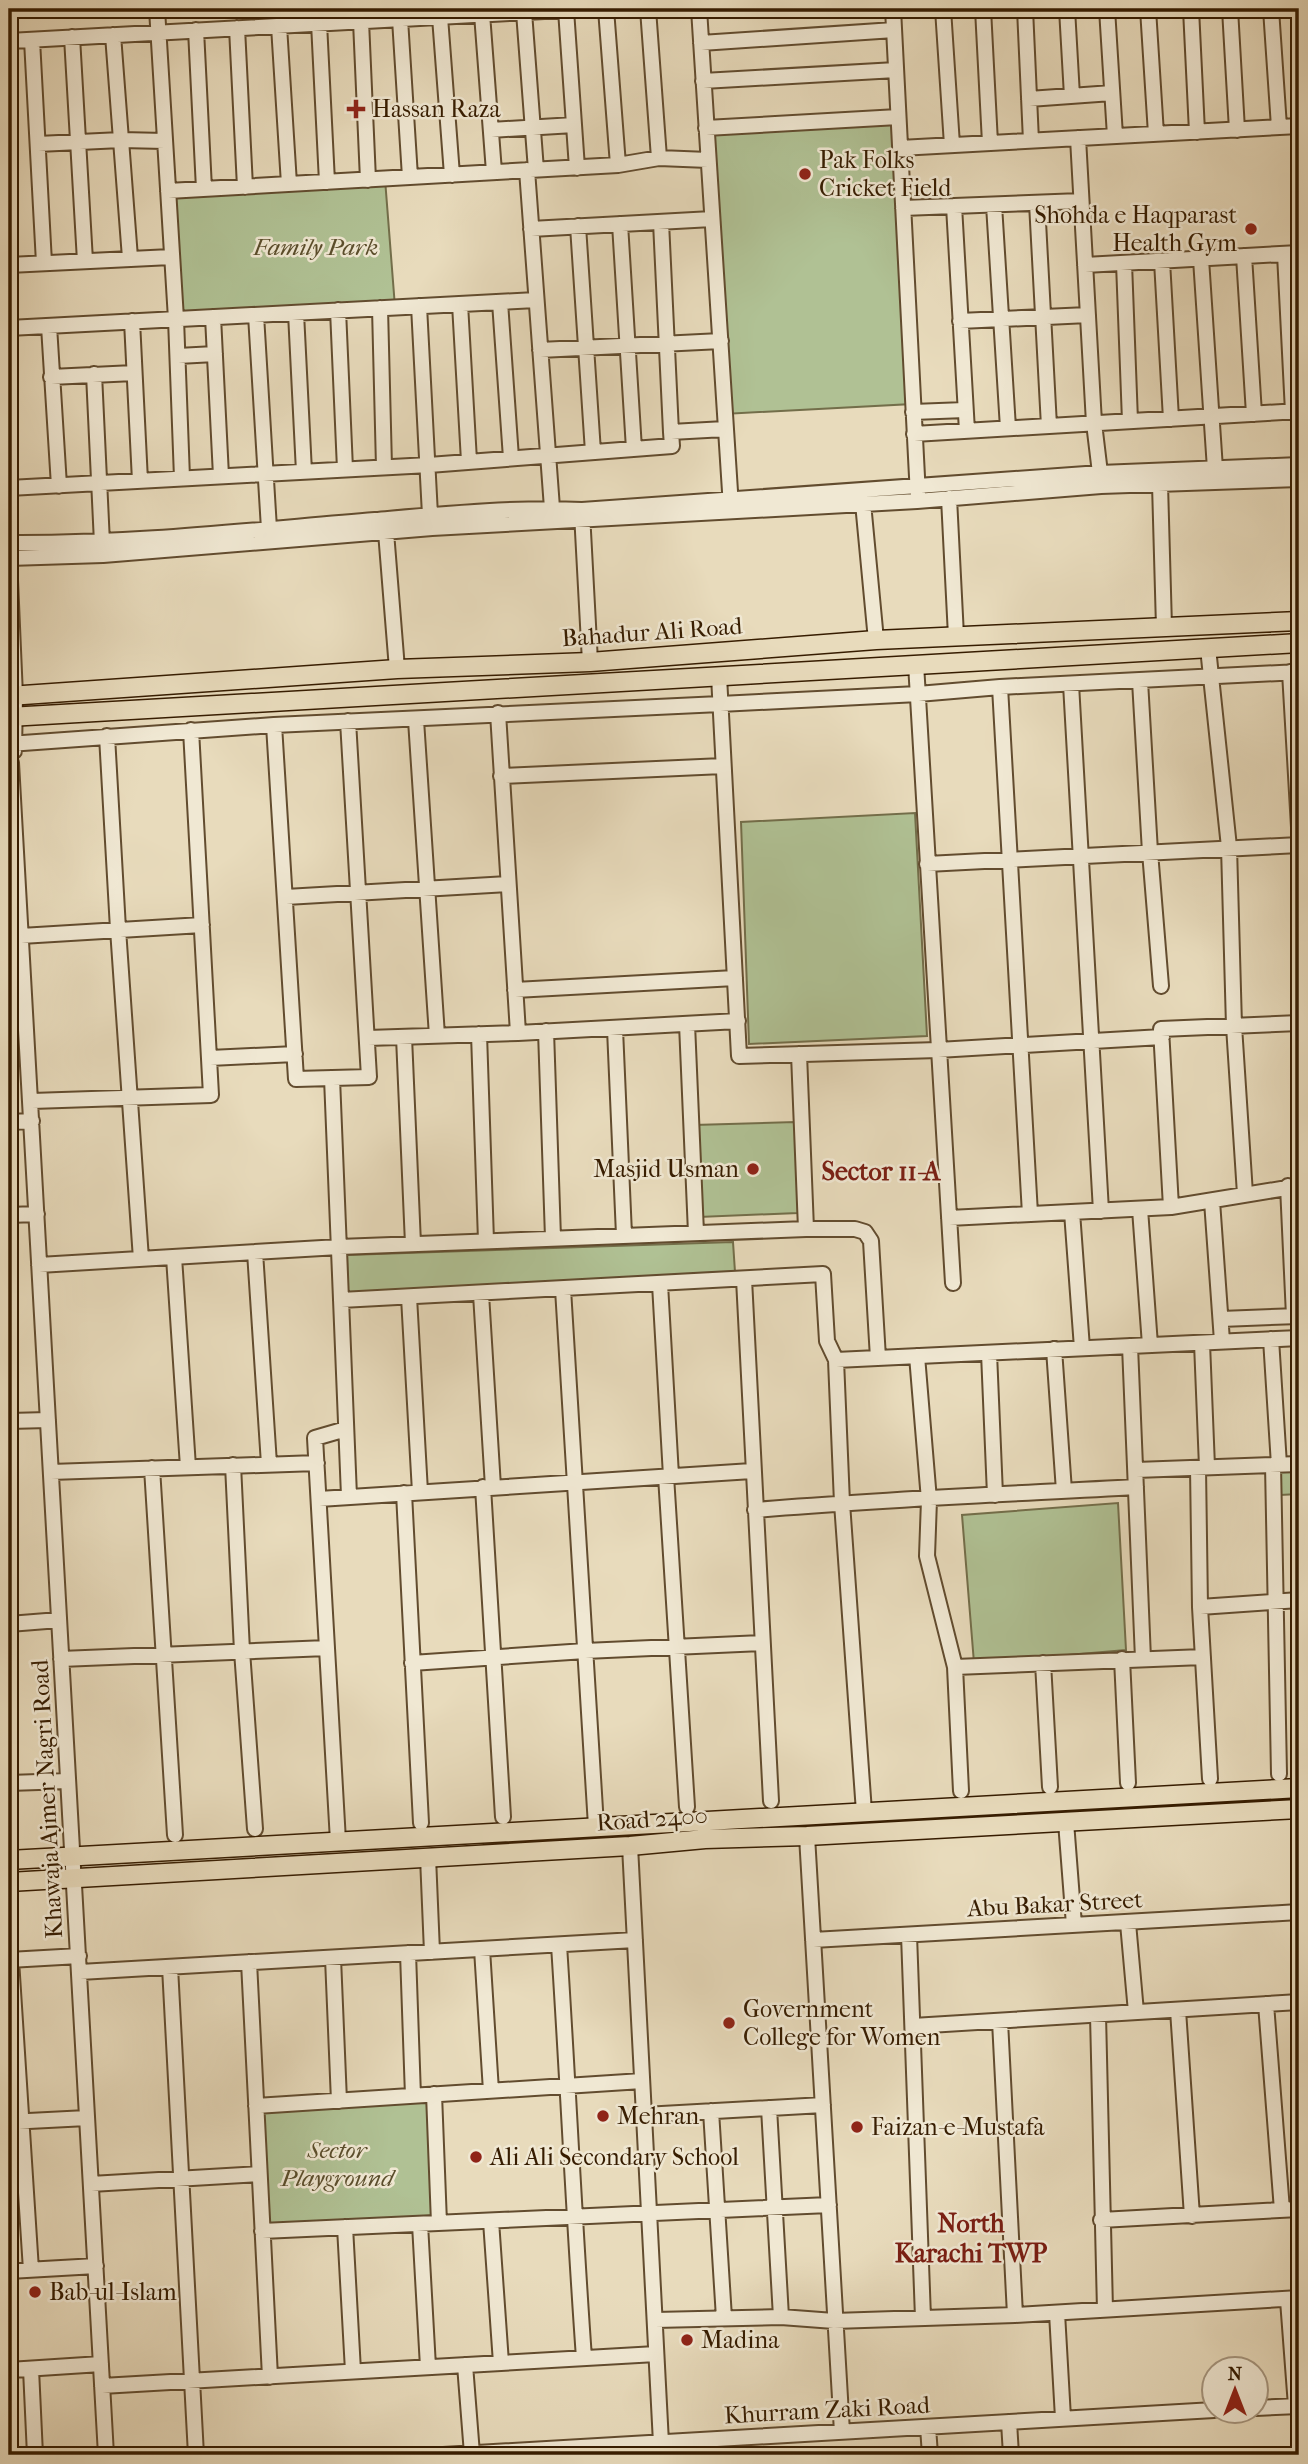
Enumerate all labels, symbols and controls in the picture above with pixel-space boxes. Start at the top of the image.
place label: Hassan Raza [372,95,501,123]
marker: Hassan Raza [346,99,366,119]
place label: Pak Folks Cricket Field [819,146,952,202]
marker: Pak Folks Cricket Field [797,166,813,182]
place label: Shohda e Haqparast Health Gym [1034,201,1237,257]
marker: Shohda e Haqparast Health Gym [1243,221,1259,237]
park label: Family Park [253,233,378,261]
street label: Bahadur Ali Road [561,612,744,652]
place label: Masjid Usman [593,1155,739,1183]
district label: Sector 11-A [822,1156,942,1187]
marker: Masjid Usman [745,1161,761,1177]
street label: Khawaja Ajmer Nagri Road [26,1658,68,1939]
street label: Road 2400 [595,1801,709,1837]
street label: Abu Bakar Street [966,1885,1144,1923]
place label: Government College for Women [743,1995,941,2051]
marker: Government College for Women [721,2015,737,2031]
place label: Mehran [617,2102,699,2130]
marker: Mehran [595,2108,611,2124]
place label: Faizan-e-Mustafa [871,2113,1046,2141]
marker: Faizan-e-Mustafa [849,2119,865,2135]
park label: Sector Playground [280,2136,396,2192]
place label: Ali Ali Secondary School [489,2143,739,2171]
marker: Ali Ali Secondary School [468,2149,484,2165]
district label: North Karachi TWP [895,2208,1048,2269]
place label: Bab-ul-Islam [49,2278,177,2306]
marker: Bab-ul-Islam [27,2284,43,2300]
place label: Madina [701,2326,780,2354]
marker: Madina [679,2332,695,2348]
north arrow [1200,2356,1270,2426]
text: N [1228,2363,1243,2385]
street label: Khurram Zaki Road [723,2391,932,2429]

